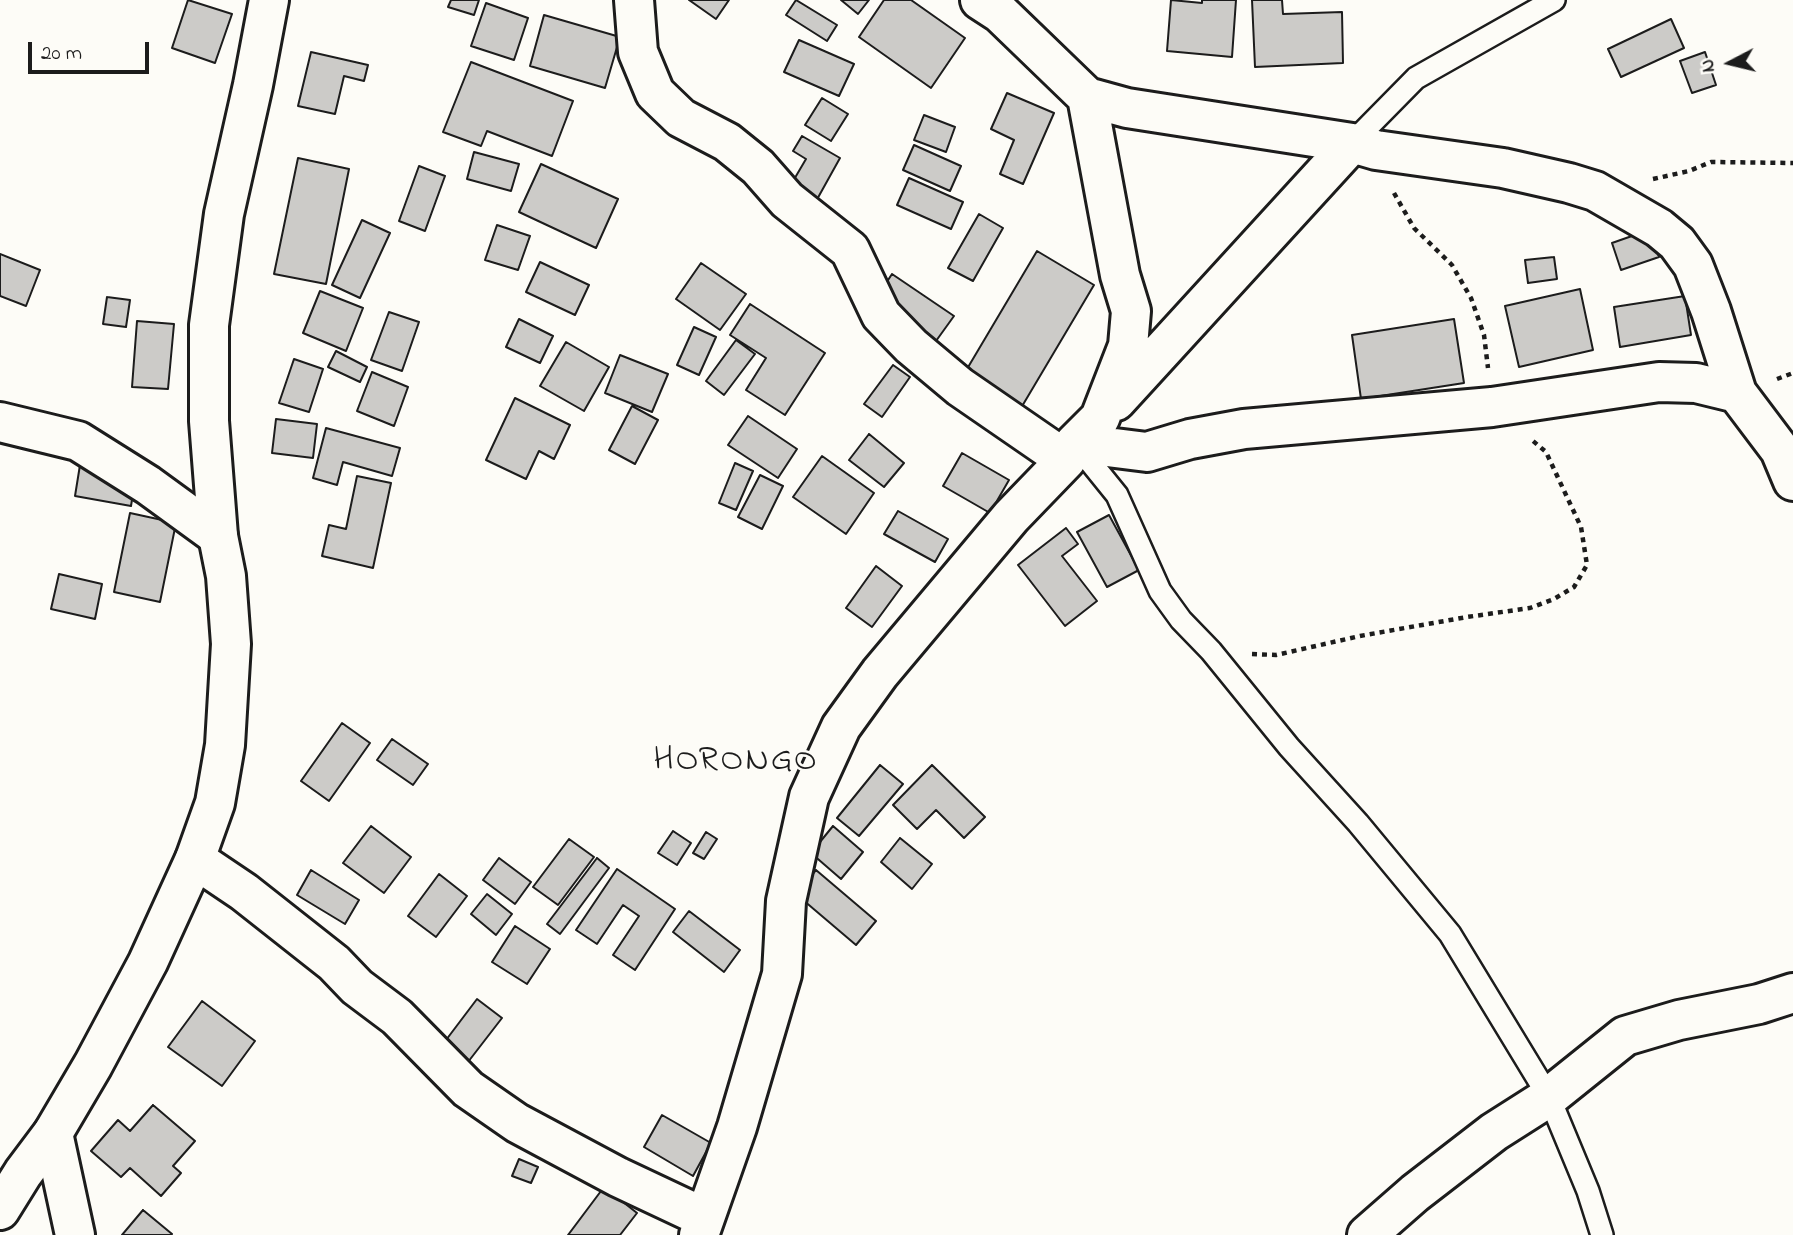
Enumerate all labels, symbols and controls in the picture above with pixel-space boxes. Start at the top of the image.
scale bar [32,28,152,72]
north arrow [1695,28,1765,98]
text: 20 m [41,39,82,69]
text: N [1694,58,1723,74]
district label: HORONGO [654,742,818,784]

